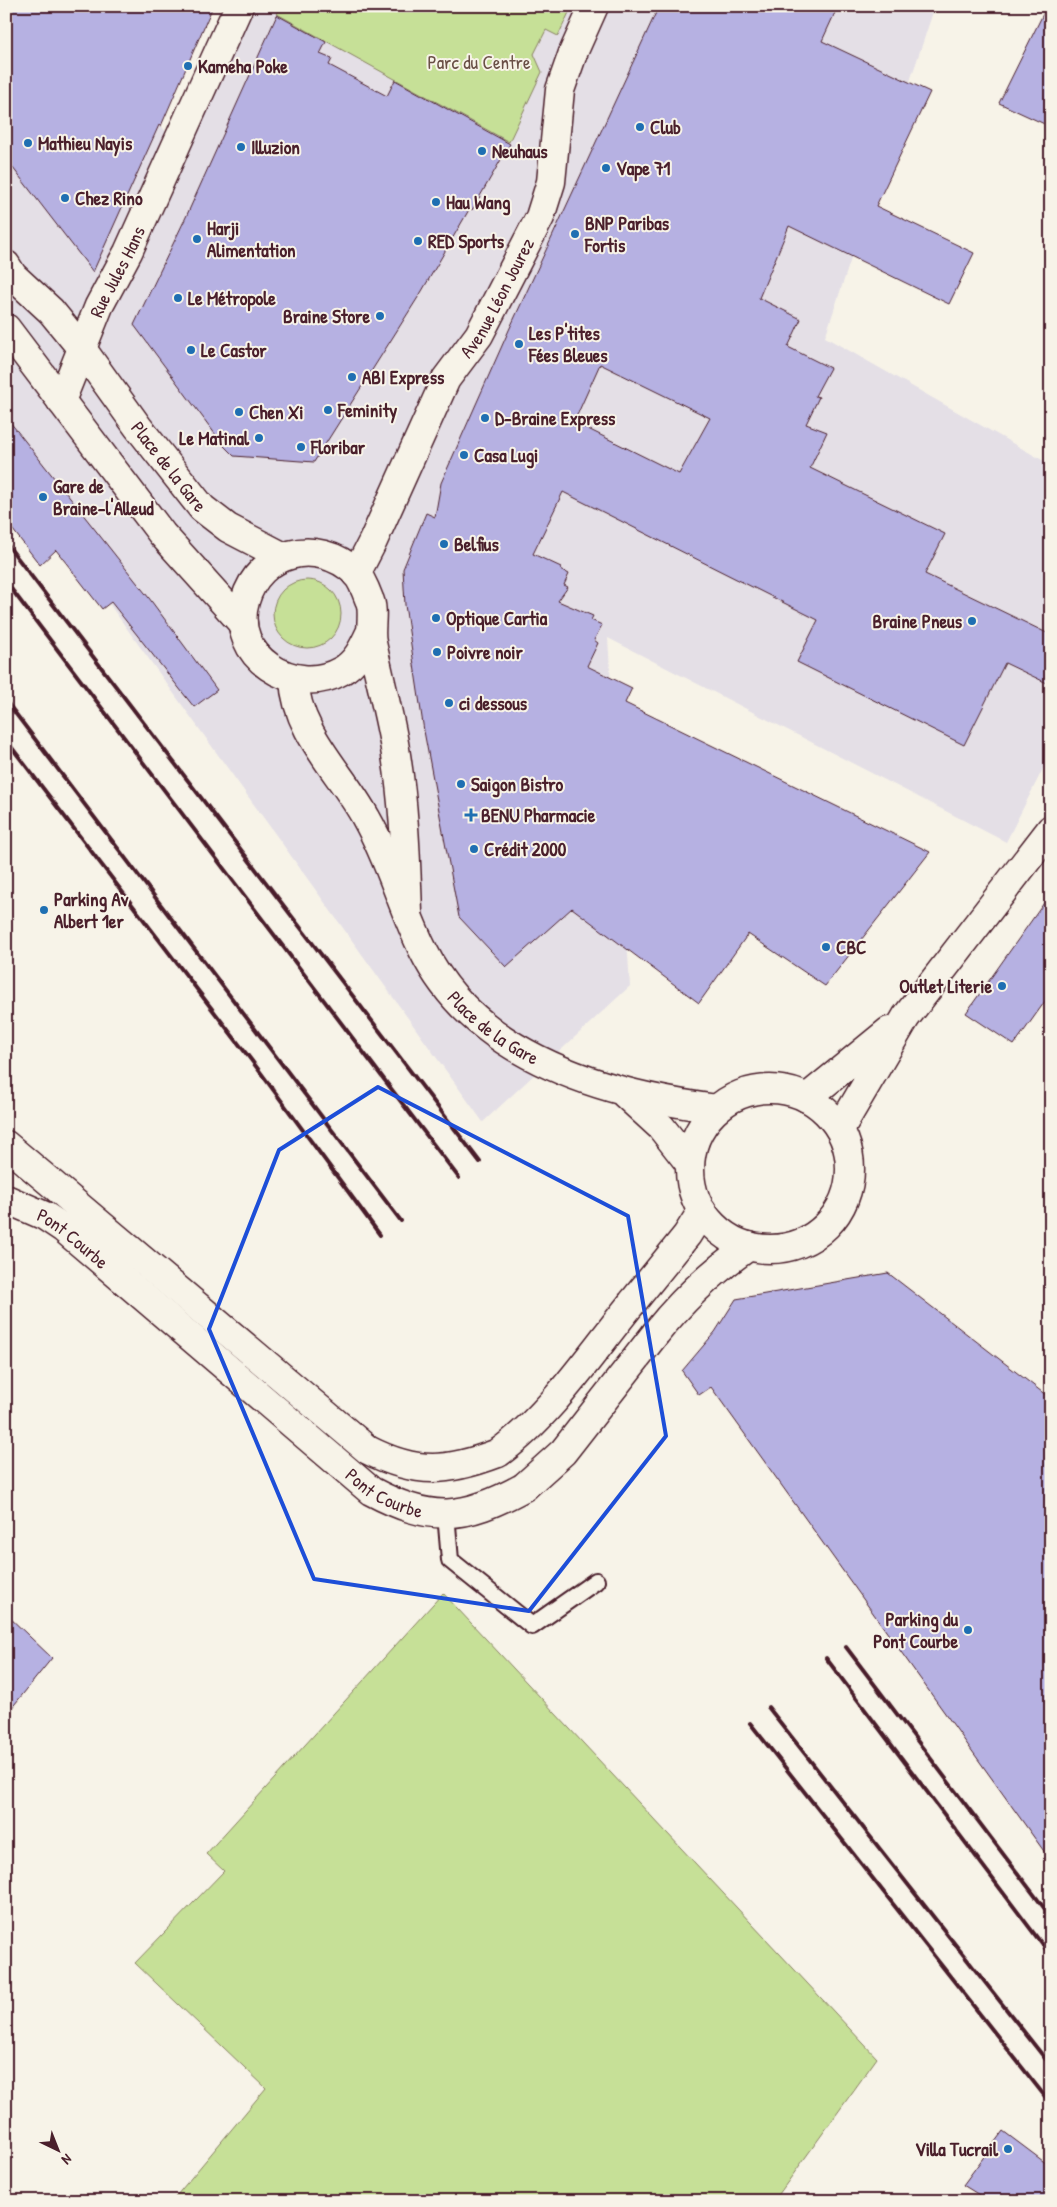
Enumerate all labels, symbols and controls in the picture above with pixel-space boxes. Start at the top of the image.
park label: Parc du Centre [428,49,531,75]
place label: Kameha Poke [198,53,288,79]
marker: Kameha Poke [182,60,194,72]
place label: Club [650,114,681,140]
marker: Club [634,121,646,133]
place label: Mathieu Nayis [38,130,133,157]
place label: Illuzion [251,134,300,160]
marker: Mathieu Nayis [22,137,34,149]
place label: Neuhaus [492,138,548,164]
marker: Illuzion [235,141,247,153]
marker: Neuhaus [476,145,488,157]
place label: Vape 71 [616,155,671,182]
marker: Vape 71 [600,162,612,174]
place label: Chez Rino [75,185,143,211]
place label: Hau Wang [446,189,511,216]
marker: Chez Rino [59,192,71,204]
marker: Hau Wang [430,196,442,208]
place label: BNP Paribas Fortis [584,210,670,258]
place label: Harji Alimentation [207,215,296,263]
street label: Rue Jules Hans [83,222,151,321]
place label: RED Sports [428,228,505,255]
marker: BNP Paribas Fortis [569,228,581,240]
marker: Harji Alimentation [191,233,203,245]
street label: Avenue Léon Jourez [453,233,540,363]
marker: RED Sports [412,235,424,247]
place label: Le Métropole [188,285,276,312]
marker: Le Métropole [172,292,184,304]
place label: Braine Store [283,303,370,329]
marker: Braine Store [374,310,386,322]
place label: Les P'tites Fées Bleues [528,320,608,368]
place label: Le Castor [201,337,267,363]
marker: Les P'tites Fées Bleues [513,338,525,350]
marker: Le Castor [185,344,197,356]
place label: ABI Express [362,364,445,391]
marker: ABI Express [346,371,358,383]
place label: Feminity [337,397,397,424]
place label: Chen Xi [249,399,304,425]
marker: Feminity [322,404,334,416]
place label: D-Braine Express [495,405,616,432]
marker: Chen Xi [233,406,245,418]
marker: D-Braine Express [479,412,491,424]
street label: Place de la Gare [125,416,213,517]
place label: Le Matinal [179,425,250,451]
marker: Le Matinal [253,432,265,444]
place label: Floribar [310,434,366,460]
marker: Floribar [295,441,307,453]
place label: Casa Lugi [474,442,538,469]
marker: Casa Lugi [458,449,470,461]
place label: Gare de Braine-l'Alleud [53,473,154,521]
marker: Gare de Braine-l'Alleud [37,491,49,503]
place label: Belfius [454,531,499,557]
marker: Belfius [438,538,450,550]
place label: Optique Cartia [446,605,548,632]
place label: Braine Pneus [873,608,963,634]
marker: Optique Cartia [430,612,442,624]
marker: Braine Pneus [966,615,978,627]
place label: Poivre noir [447,639,523,665]
marker: Poivre noir [431,646,443,658]
place label: ci dessous [459,690,528,716]
marker: ci dessous [443,697,455,709]
place label: Saigon Bistro [471,771,564,798]
marker: Saigon Bistro [455,778,467,790]
place label: BENU Pharmacie [481,802,596,828]
marker: BENU Pharmacie [465,809,477,821]
place label: Crédit 2000 [484,836,567,862]
marker: Crédit 2000 [468,843,480,855]
place label: Parking Av Albert 1er [54,886,129,934]
marker: Parking Av Albert 1er [38,904,50,916]
place label: CBC [836,934,866,960]
marker: CBC [820,941,832,953]
place label: Outlet Literie [899,973,992,999]
marker: Outlet Literie [996,980,1008,992]
street label: Place de la Gare [442,985,544,1071]
street label: Pont Courbe [33,1201,115,1275]
street label: Pont Courbe [340,1462,426,1524]
place label: Parking du Pont Courbe [873,1606,958,1654]
marker: Parking du Pont Courbe [962,1624,974,1636]
north arrow [32,2124,82,2174]
place label: Villa Tucrail [915,2136,999,2162]
marker: Villa Tucrail [1002,2143,1014,2155]
text: N [58,2150,76,2170]

